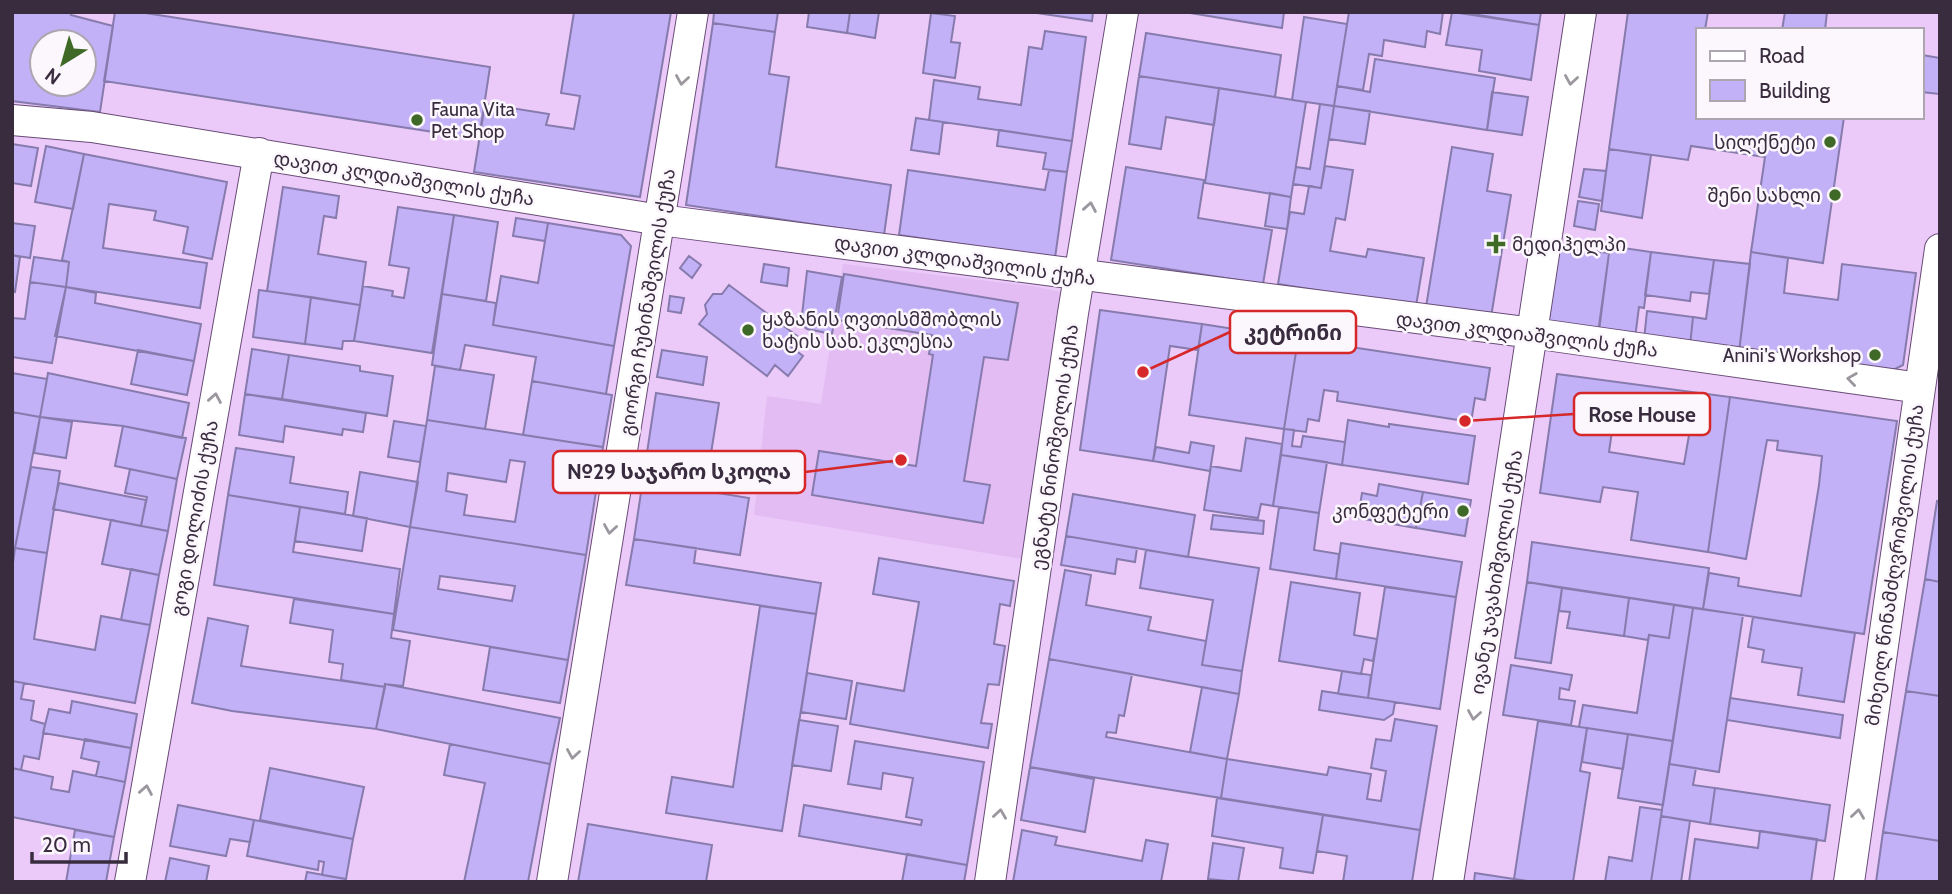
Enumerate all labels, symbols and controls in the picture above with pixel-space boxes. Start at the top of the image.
north arrow [28,28,98,98]
legend [1696,28,1924,119]
text: Road [1759,43,1805,68]
text: N [41,63,65,89]
one-way arrow [675,74,690,86]
one-way arrow [1564,74,1579,86]
text: Building [1759,78,1831,103]
place label: Fauna Vita Pet Shop [431,98,515,143]
marker: Fauna Vita Pet Shop [409,112,425,128]
place label: სილქნეტი [1714,131,1816,155]
marker: სილქნეტი [1822,134,1838,150]
street label: დავით კლდიაშვილის ქუჩა [272,147,536,211]
street label: გიორგი ჩუბინაშვილის ქუჩა [615,167,681,437]
place label: შენი სახლი [1707,184,1821,208]
marker: შენი სახლი [1827,187,1843,203]
one-way arrow [1082,201,1097,213]
street label: დავით კლდიაშვილის ქუჩა [833,231,1097,291]
place label: მედიჰელპი [1512,233,1626,257]
marker: მედიჰელპი [1486,234,1506,254]
street label: დავით კლდიაშვილის ქუჩა [1395,307,1659,363]
place label: ყაზანის ღვთისმშობლის ხატის სახ. ეკლესია [762,308,1002,354]
callout: კეტრინი [1230,311,1356,353]
text: კეტრინი [1244,320,1342,345]
marker: ყაზანის ღვთისმშობლის ხატის სახ. ეკლესია [740,322,756,338]
street label: ეგნატე ნინოშვილის ქუჩა [1026,323,1084,572]
place label: Anini's Workshop [1723,344,1861,367]
marker: Anini's Workshop [1867,347,1883,363]
one-way arrow [1846,371,1858,386]
one-way arrow [207,392,222,404]
callout: Rose House [1574,393,1710,435]
text: Rose House [1588,402,1696,427]
street label: მიხეილ წინამძღვრიშვილის ქუჩა [1861,403,1929,728]
street label: გოგი დოლიძის ქუჩა [166,418,224,618]
street label: ივანე ჯავახიშვილის ქუჩა [1466,448,1528,696]
callout: №29 საჯარო სკოლა [553,451,805,493]
text: №29 საჯარო სკოლა [567,459,791,485]
place label: კონფეტერი [1332,500,1449,523]
marker: კონფეტერი [1455,503,1471,519]
one-way arrow [603,523,618,535]
one-way arrow [1467,710,1482,721]
one-way arrow [566,748,581,760]
one-way arrow [138,784,153,796]
one-way arrow [992,808,1007,820]
one-way arrow [1851,808,1866,820]
scale bar [32,820,126,864]
text: 20 m [42,832,91,857]

